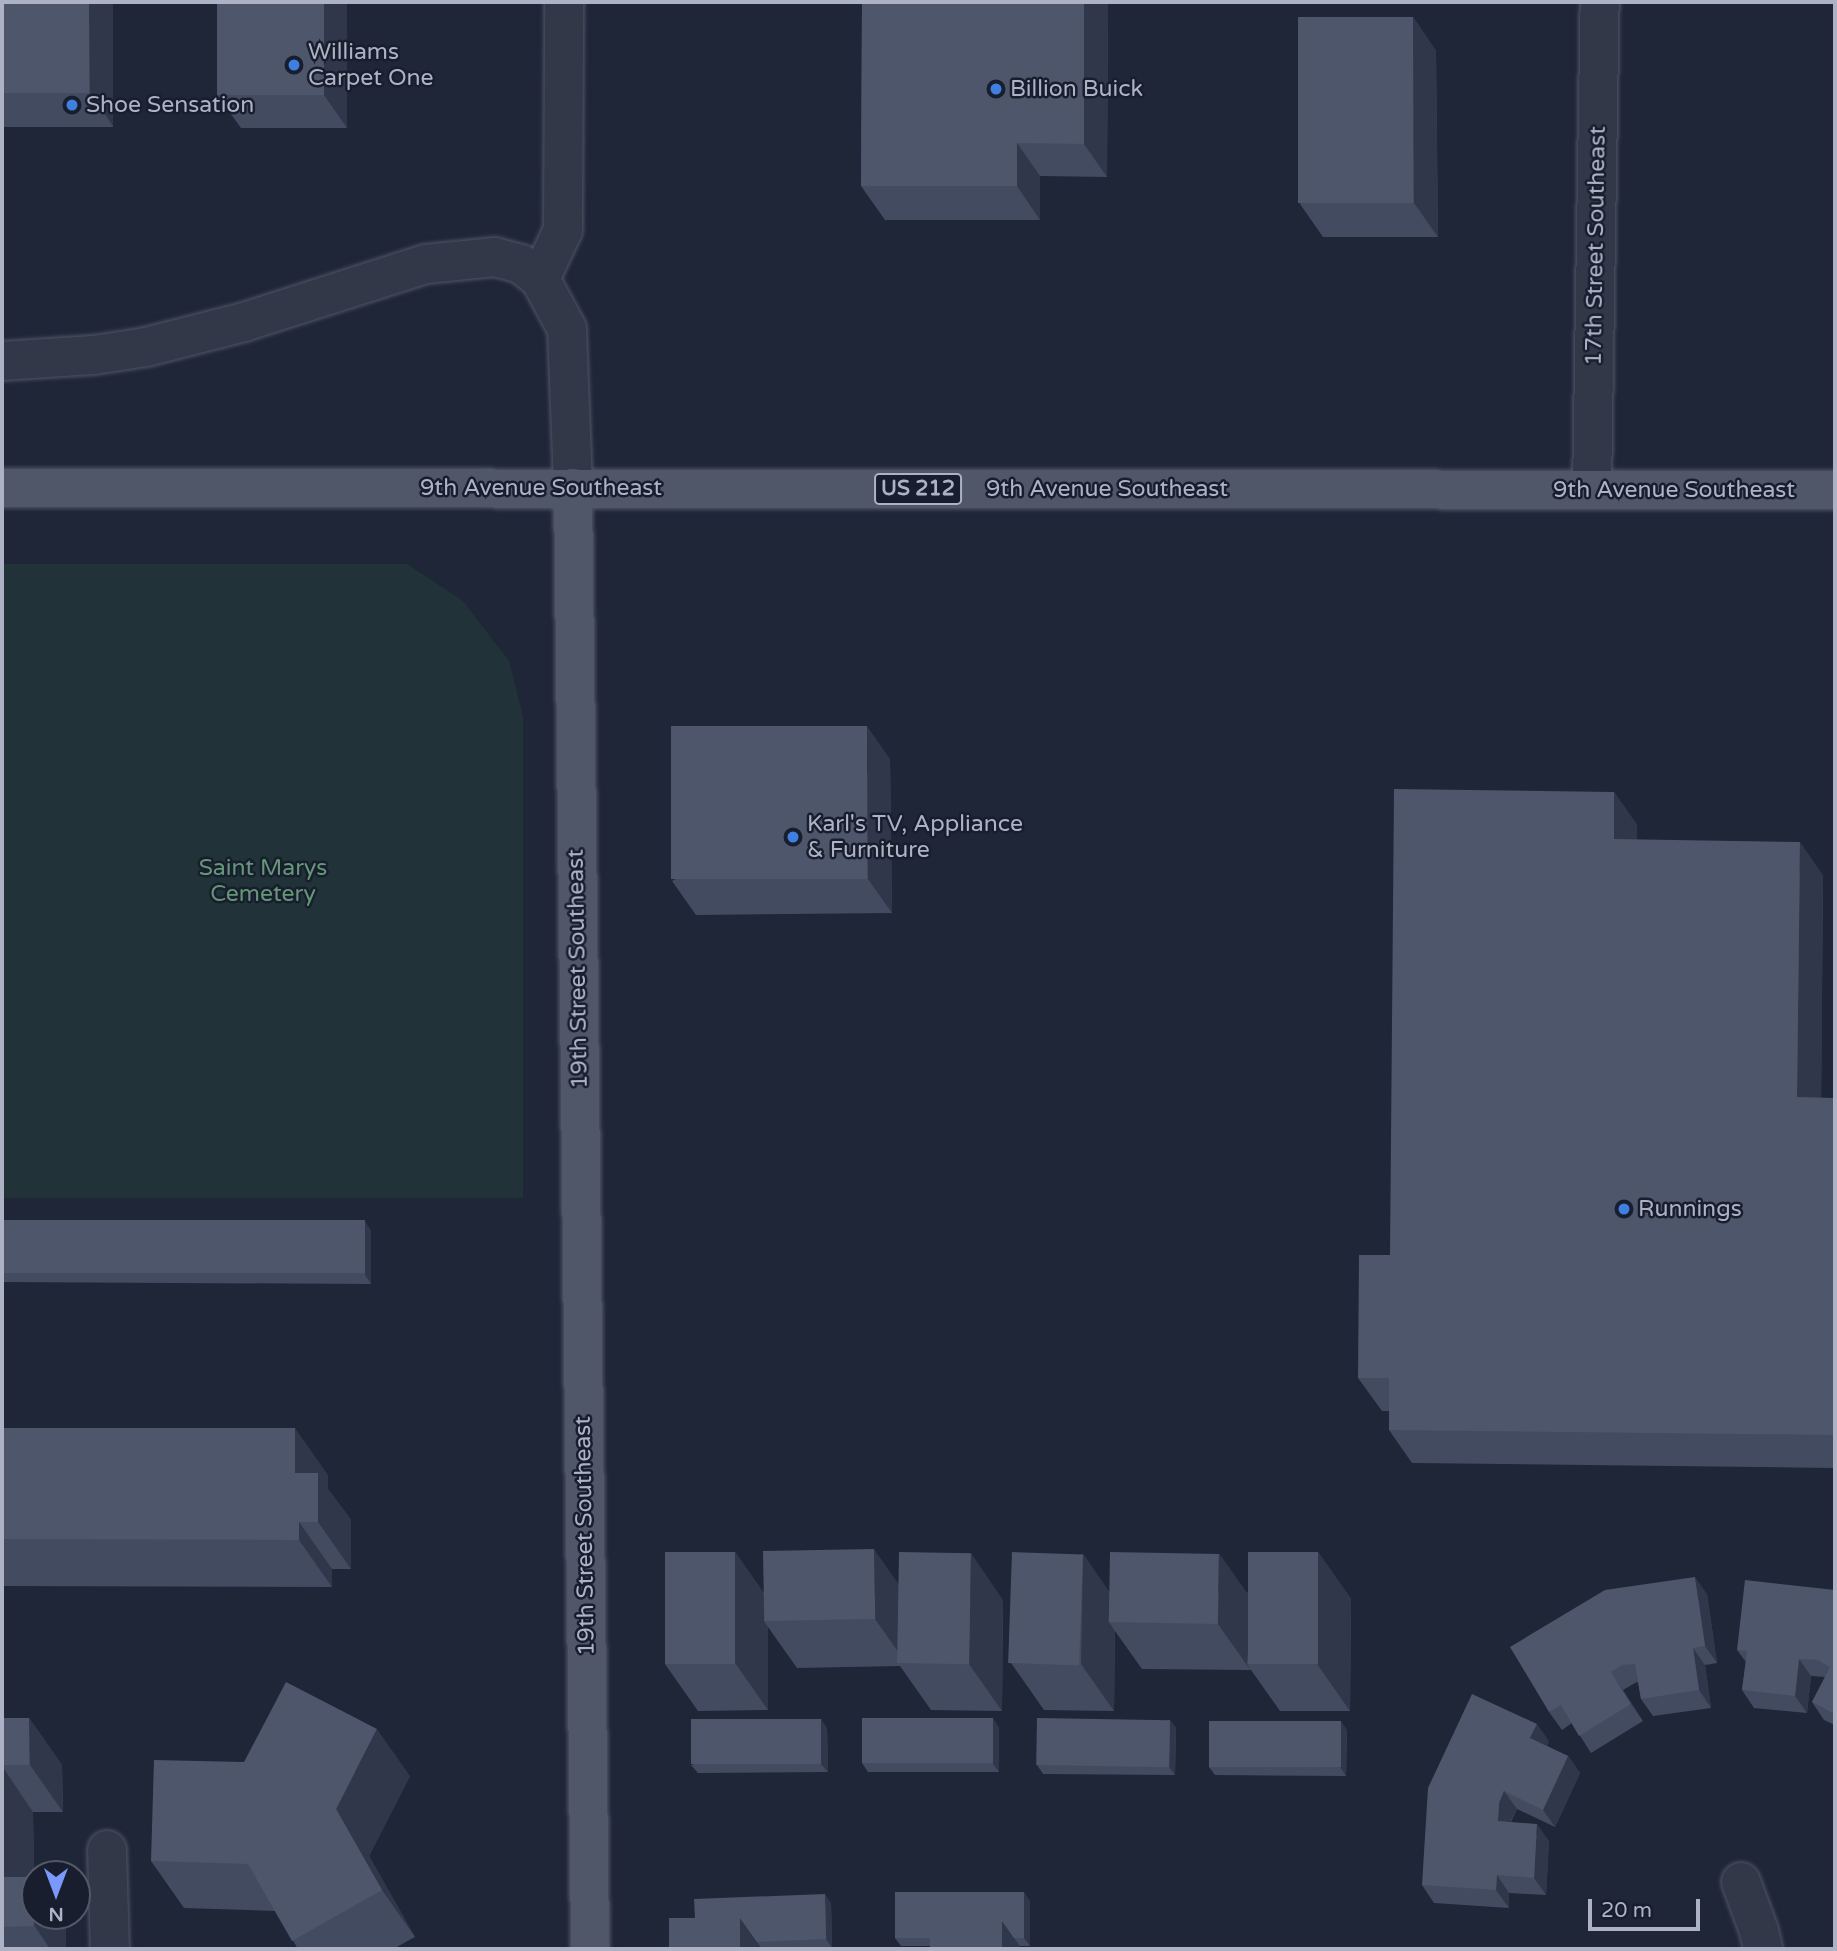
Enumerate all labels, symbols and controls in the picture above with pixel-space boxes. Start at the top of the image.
place label: Williams Carpet One [308,38,434,92]
marker: Williams Carpet One [286,57,302,73]
place label: Billion Buick [1010,75,1143,103]
marker: Billion Buick [988,81,1004,97]
place label: Shoe Sensation [86,91,254,119]
marker: Shoe Sensation [64,97,80,113]
street label: 17th Street Southeast [1580,126,1612,366]
road number: US 212 [872,472,964,506]
street label: 9th Avenue Southeast [420,474,662,502]
street label: 9th Avenue Southeast [986,475,1228,503]
street label: 9th Avenue Southeast [1553,476,1795,504]
place label: Karl's TV, Appliance & Furniture [807,810,1023,864]
marker: Karl's TV, Appliance & Furniture [785,829,801,845]
street label: 19th Street Southeast [562,849,594,1089]
park label: Saint Marys Cemetery [199,854,327,908]
place label: Runnings [1638,1195,1742,1223]
marker: Runnings [1616,1201,1632,1217]
street label: 19th Street Southeast [569,1416,601,1656]
north arrow [21,1860,91,1930]
scale bar [1592,1884,1704,1928]
text: 20 m [1601,1898,1652,1923]
text: N [48,1903,64,1925]

